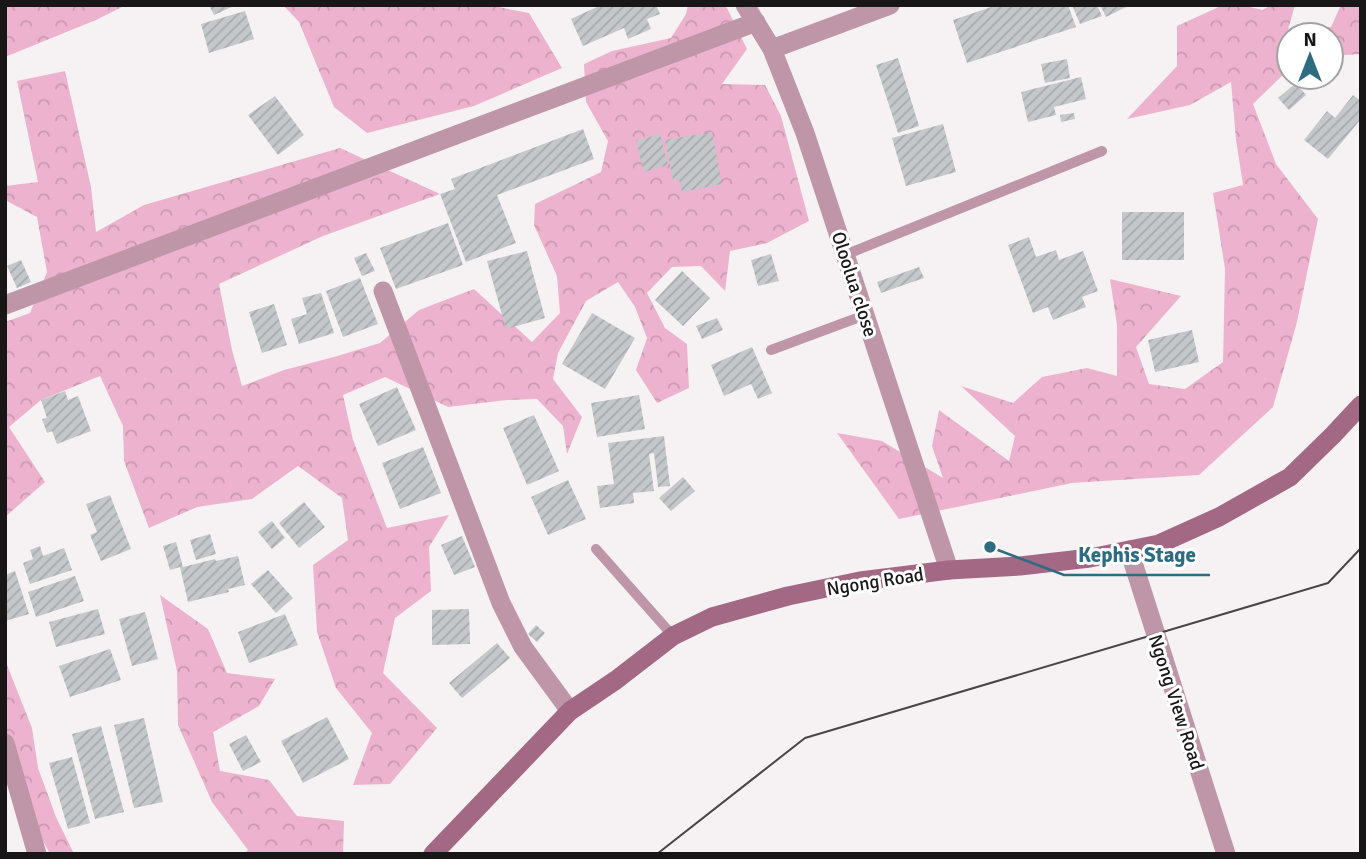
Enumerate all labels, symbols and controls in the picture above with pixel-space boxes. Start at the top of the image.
north arrow [1275,21,1345,91]
text: N [1303,28,1317,52]
street label: Oloolua close [826,229,882,340]
callout: Kephis Stage [1064,533,1210,575]
text: Kephis Stage [1078,542,1196,568]
street label: Ngong Road [825,562,925,602]
street label: Ngong View Road [1143,631,1209,773]

